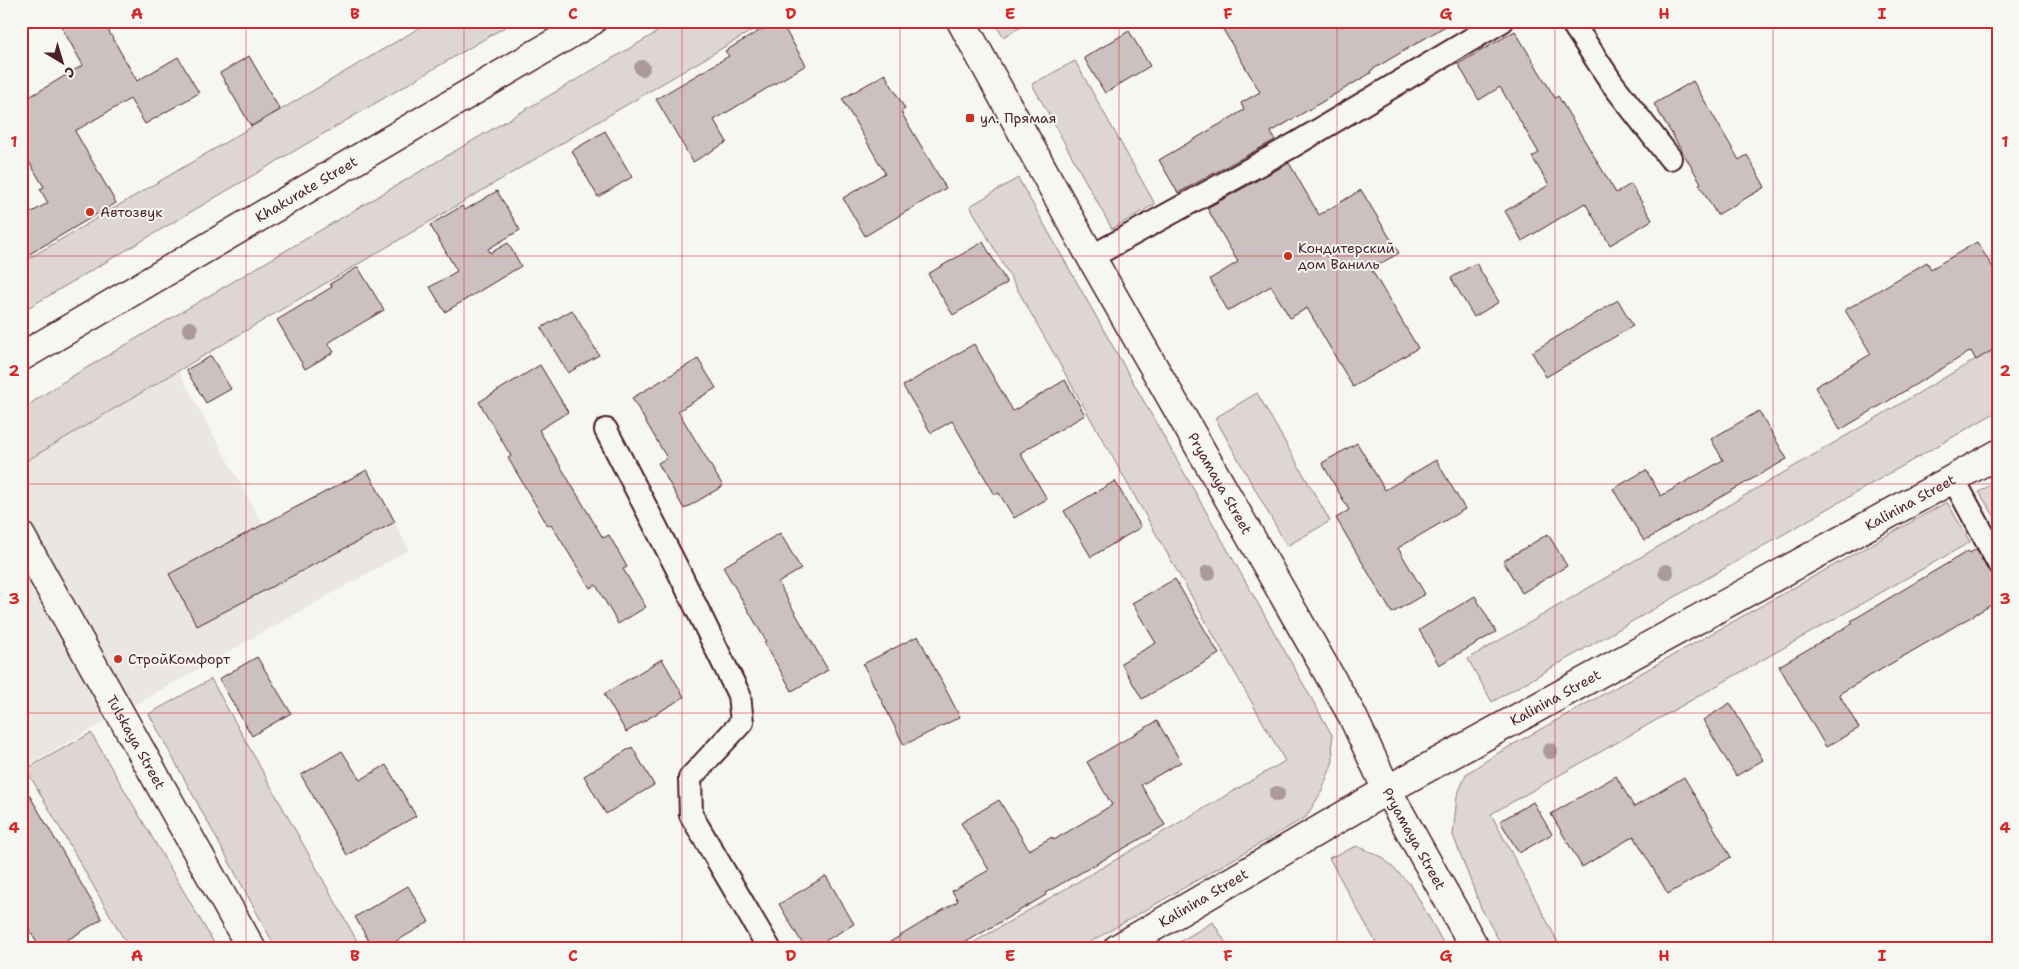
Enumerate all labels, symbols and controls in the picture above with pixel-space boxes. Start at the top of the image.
text: A [131,3,143,24]
text: B [350,3,360,24]
text: C [568,3,578,24]
text: D [785,3,797,24]
text: E [1005,3,1015,24]
text: F [1223,3,1233,24]
text: G [1440,3,1453,24]
text: H [1658,3,1670,24]
text: I [1878,3,1887,24]
north arrow [38,38,88,88]
text: С [61,63,79,82]
place label: ул. Прямая [980,109,1057,127]
marker: ул. Прямая [964,112,976,124]
text: 1 [10,131,18,152]
text: 1 [2001,131,2009,152]
street label: Khakurate Street [252,152,361,226]
place label: Автозвук [100,203,163,221]
marker: Автозвук [84,206,96,218]
place label: Кондитерский дом Ваниль [1298,239,1395,273]
marker: Кондитерский дом Ваниль [1282,250,1294,262]
text: 2 [8,360,20,381]
text: 2 [1999,360,2011,381]
street label: Pryamaya Street [1184,429,1256,537]
street label: Kalinina Street [1862,470,1959,534]
text: 3 [8,588,20,609]
text: 3 [1999,588,2011,609]
place label: СтройКомфорт [128,650,231,668]
marker: СтройКомфорт [112,653,124,665]
street label: Kalinina Street [1507,665,1604,730]
street label: Tulskaya Street [103,692,169,792]
street label: Pryamaya Street [1378,784,1450,893]
text: 4 [8,817,20,838]
text: 4 [1999,817,2011,838]
street label: Kalinina Street [1155,865,1251,931]
text: A [131,945,143,966]
text: B [350,945,360,966]
text: C [568,945,578,966]
text: D [785,945,797,966]
text: E [1005,945,1015,966]
text: F [1223,945,1233,966]
text: G [1440,945,1453,966]
text: H [1658,945,1670,966]
text: I [1878,945,1887,966]

